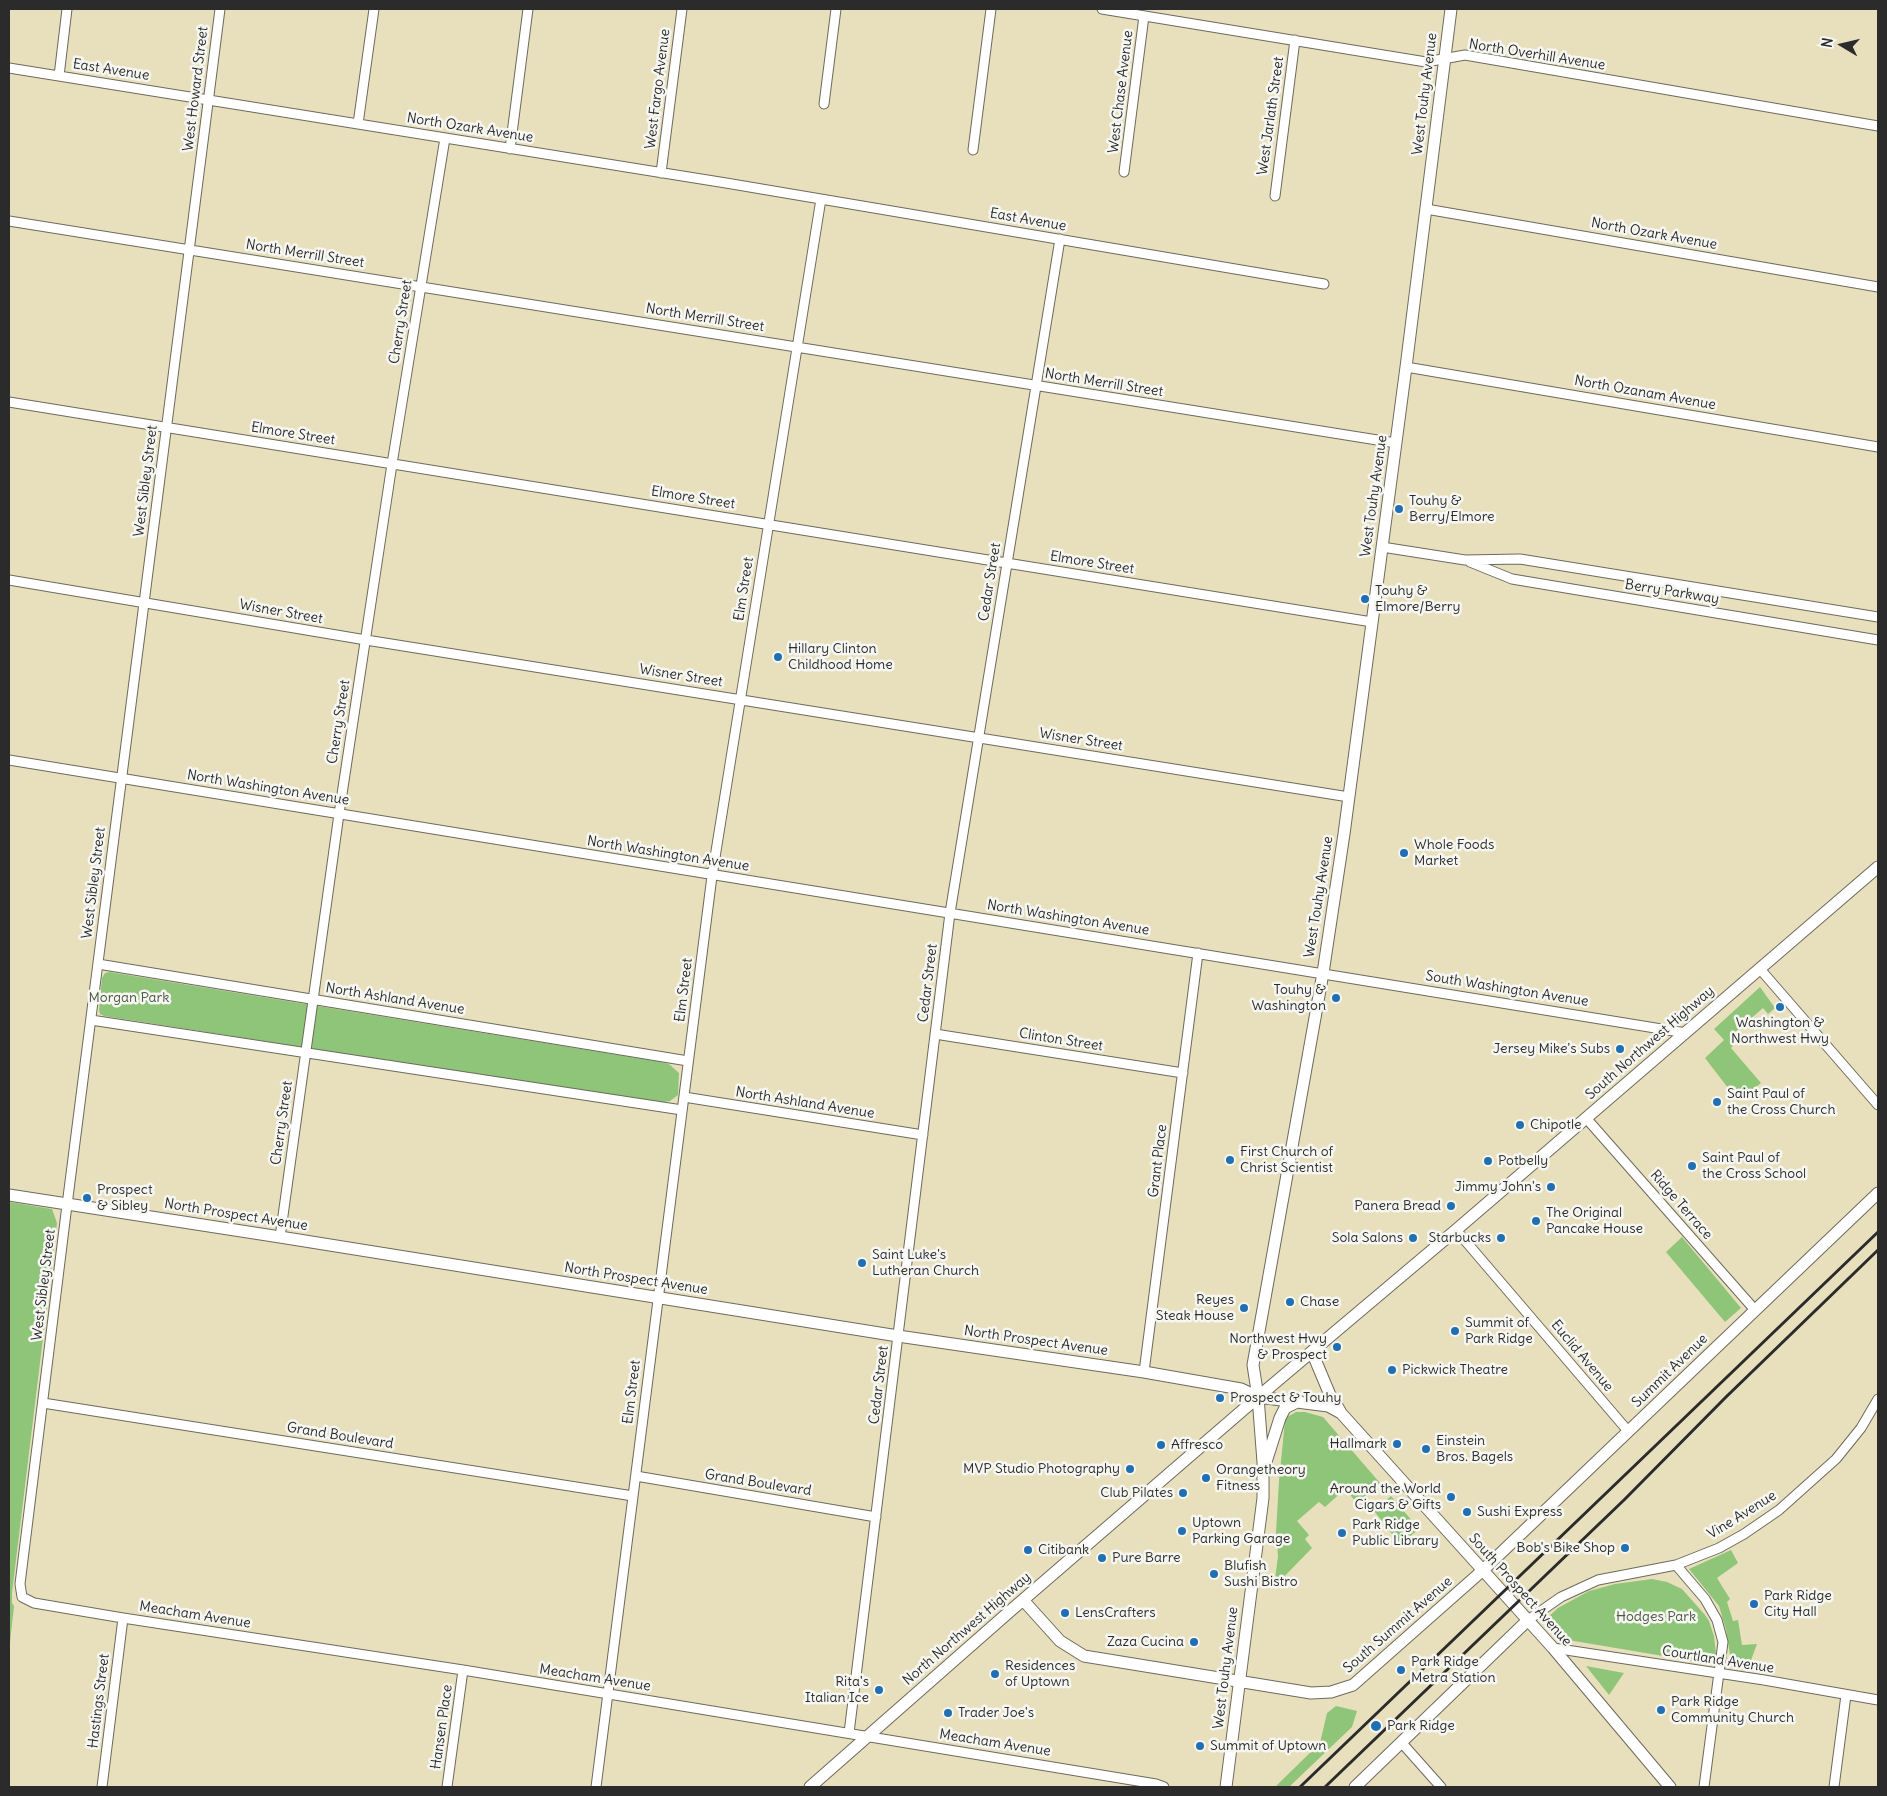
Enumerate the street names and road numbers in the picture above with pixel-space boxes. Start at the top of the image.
street label: West Howard Street [180,26,212,152]
street label: West Fargo Avenue [642,28,674,150]
street label: West Chase Avenue [1105,30,1137,154]
street label: West Touhy Avenue [1409,32,1441,156]
street label: North Overhill Avenue [1468,36,1606,74]
street label: East Avenue [71,56,151,84]
street label: West Jarlath Street [1254,56,1288,176]
street label: North Ozark Avenue [406,110,534,146]
street label: East Avenue [988,205,1068,235]
street label: North Ozark Avenue [1590,215,1718,253]
street label: North Merrill Street [245,236,365,272]
street label: Cherry Street [386,279,416,365]
street label: North Merrill Street [645,300,765,336]
street label: North Merrill Street [1044,365,1164,401]
street label: North Ozanam Avenue [1573,372,1717,414]
street label: Elmore Street [250,419,336,449]
street label: West Sibley Street [131,424,161,538]
street label: West Touhy Avenue [1357,434,1391,558]
street label: Elmore Street [650,483,736,513]
street label: Cedar Street [976,542,1004,622]
street label: Elmore Street [1049,548,1135,578]
street label: Elm Street [731,556,757,622]
street label: Berry Parkway [1624,576,1720,608]
street label: Wisner Street [238,596,324,628]
street label: Wisner Street [638,661,724,691]
street label: Cherry Street [324,679,354,765]
street label: Wisner Street [1038,725,1124,755]
street label: North Washington Avenue [186,767,350,809]
street label: West Sibley Street [79,826,109,940]
street label: North Washington Avenue [586,833,750,875]
street label: West Touhy Avenue [1301,835,1337,959]
street label: North Washington Avenue [986,897,1150,939]
street label: Cedar Street [915,943,941,1023]
street label: Elm Street [672,957,696,1023]
street label: South Washington Avenue [1424,968,1590,1010]
street label: North Ashland Avenue [324,980,466,1018]
street label: South Northwest Highway [1582,983,1718,1103]
street label: Clinton Street [1018,1025,1104,1055]
street label: Cherry Street [268,1080,296,1166]
street label: North Ashland Avenue [734,1084,876,1122]
street label: Grant Place [1145,1123,1171,1199]
street label: Ridge Terrace [1646,1167,1716,1243]
street label: North Prospect Avenue [163,1195,309,1235]
street label: West Sibley Street [29,1228,59,1342]
street label: North Prospect Avenue [563,1259,709,1299]
street label: Euclid Avenue [1547,1317,1617,1395]
street label: North Prospect Avenue [963,1323,1109,1359]
street label: Summit Avenue [1629,1331,1711,1411]
street label: Cedar Street [866,1345,892,1425]
street label: Elm Street [620,1359,644,1425]
street label: Grand Boulevard [285,1419,395,1453]
street label: Grand Boulevard [703,1466,813,1500]
street label: Vine Avenue [1705,1487,1779,1543]
street label: South Prospect Avenue [1465,1530,1575,1650]
street label: North Northwest Highway [900,1569,1034,1689]
street label: South Summit Avenue [1340,1573,1456,1677]
street label: Meacham Avenue [138,1598,252,1632]
street label: West Touhy Avenue [1210,1606,1242,1730]
street label: Courtland Avenue [1661,1643,1775,1677]
street label: Hastings Street [85,1653,113,1749]
street label: Meacham Avenue [538,1661,652,1695]
street label: Hansen Place [428,1684,456,1770]
street label: Meacham Avenue [938,1726,1052,1760]

